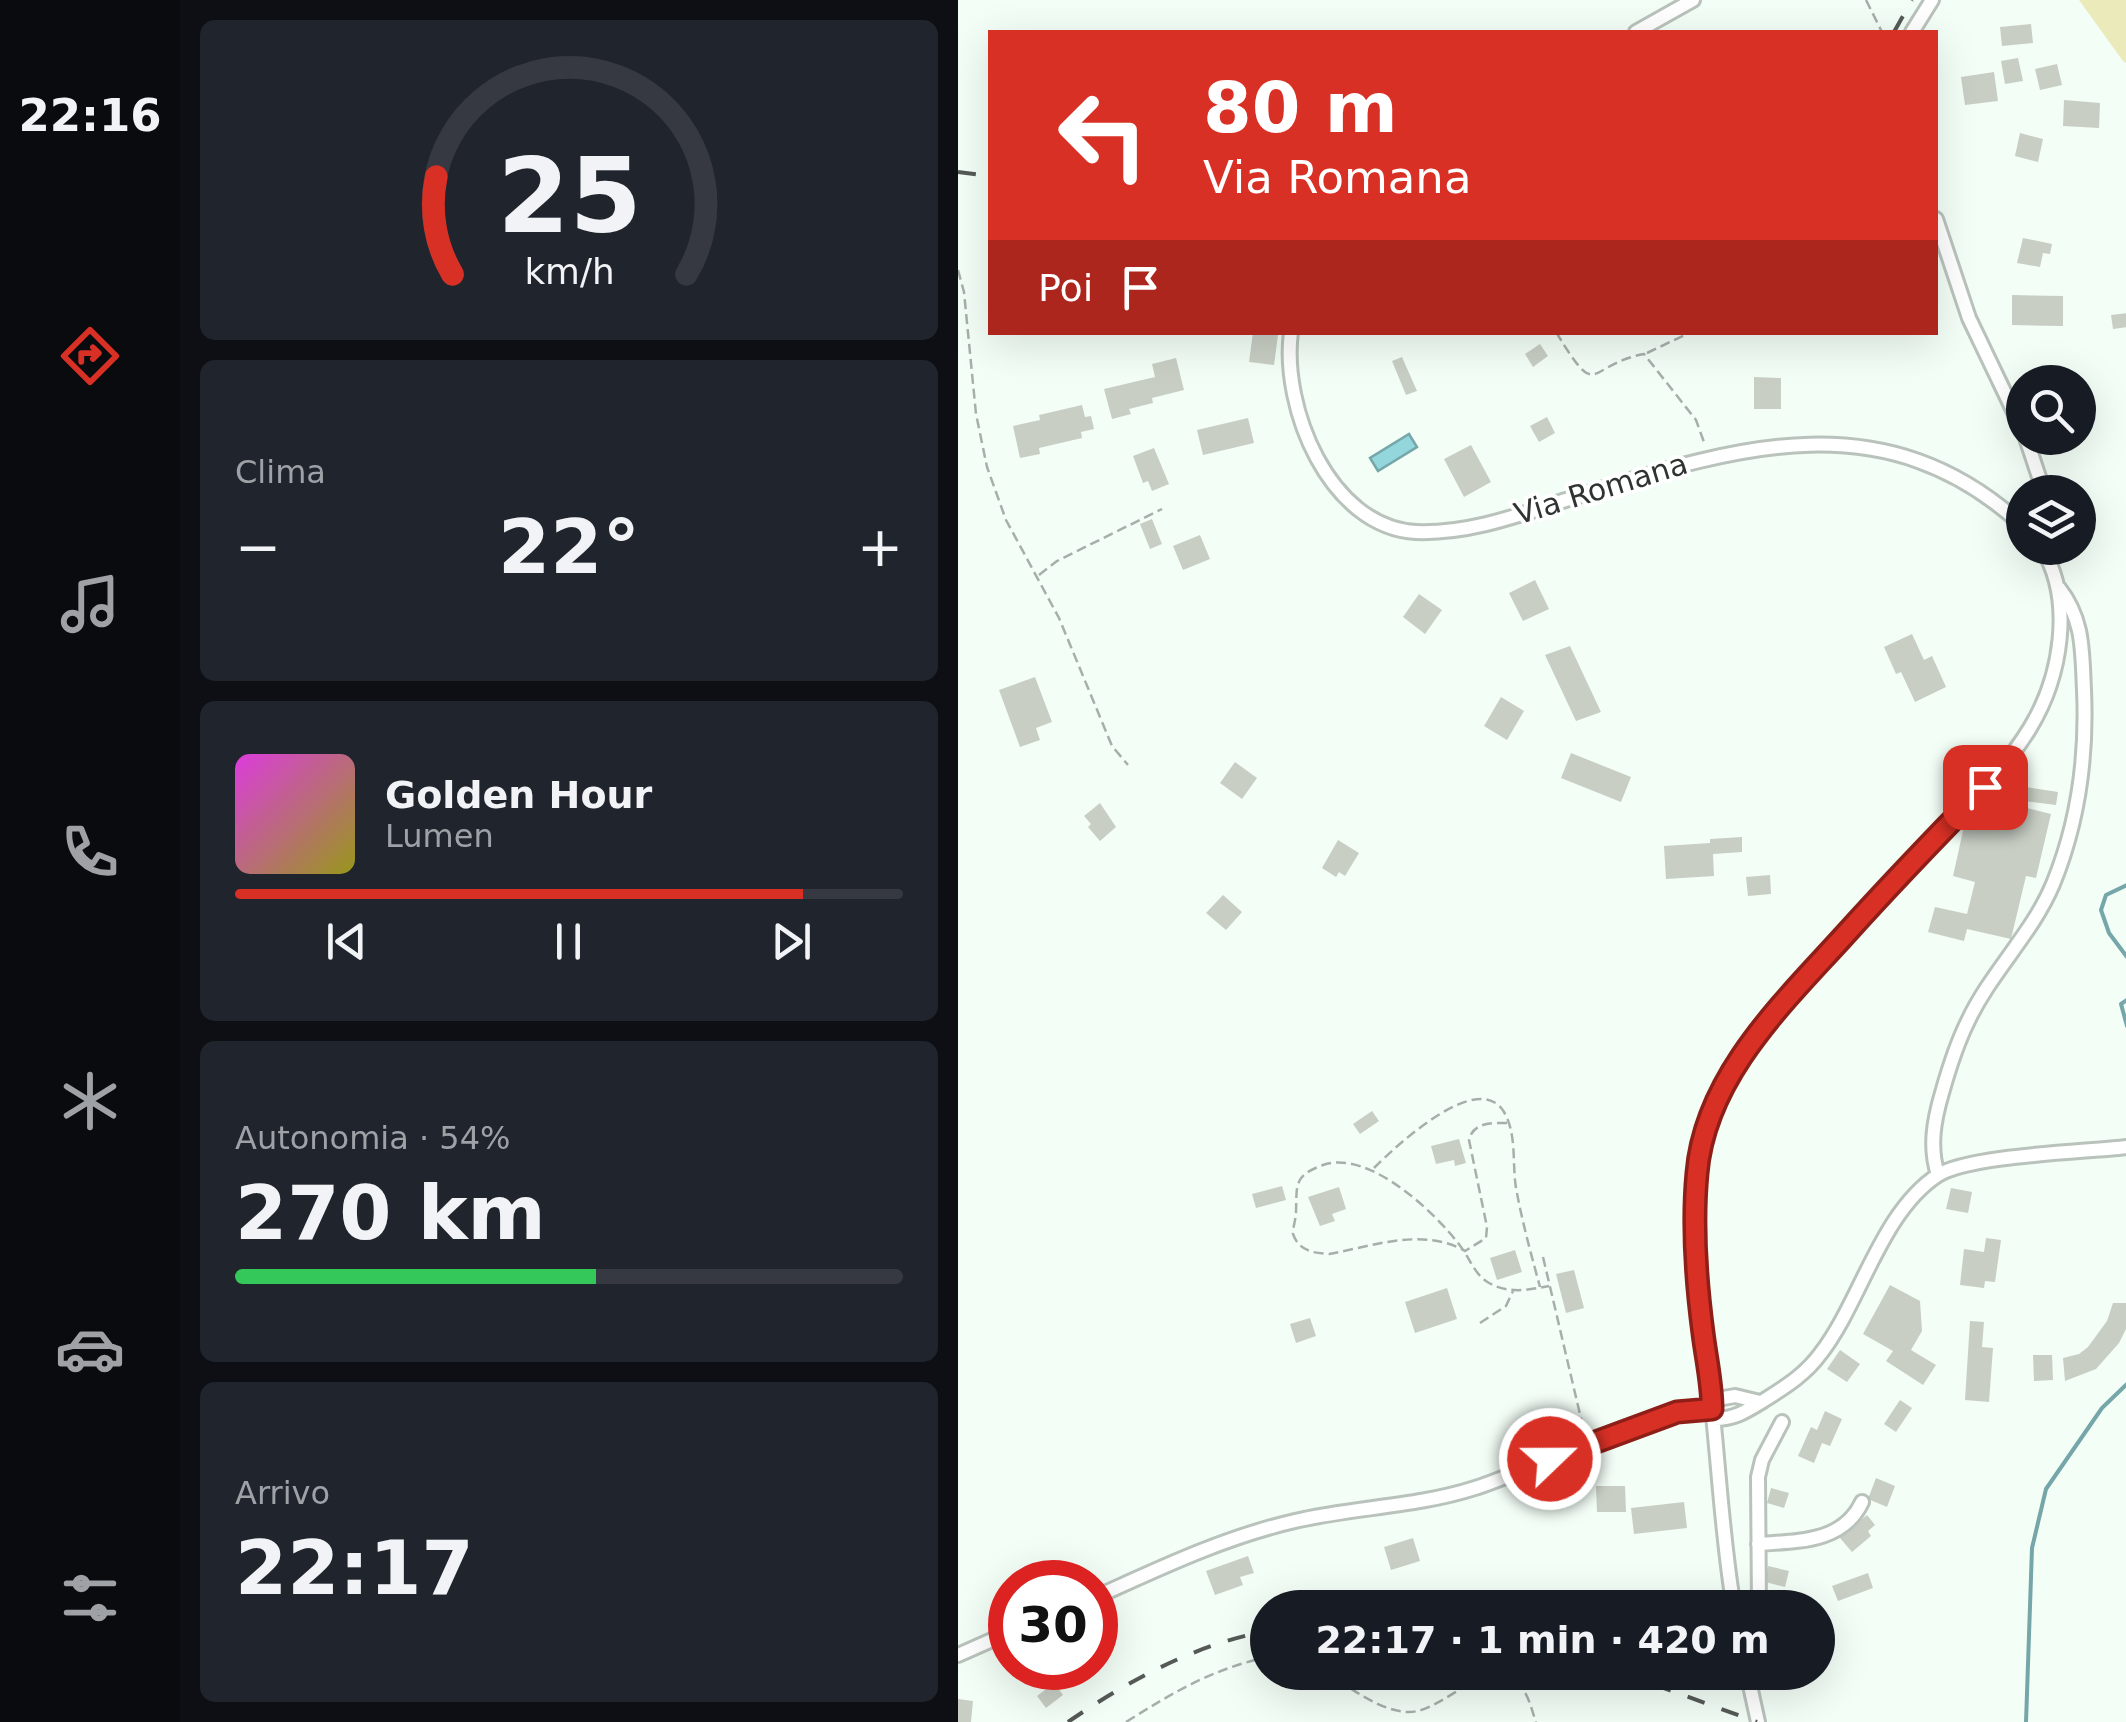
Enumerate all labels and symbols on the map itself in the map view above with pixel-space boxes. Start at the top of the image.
street label: Via Romana [1510,446,1692,531]
pin [1943,745,2028,830]
position arrow [1498,1407,1602,1511]
speed limit sign: 30 [988,1560,1118,1690]

